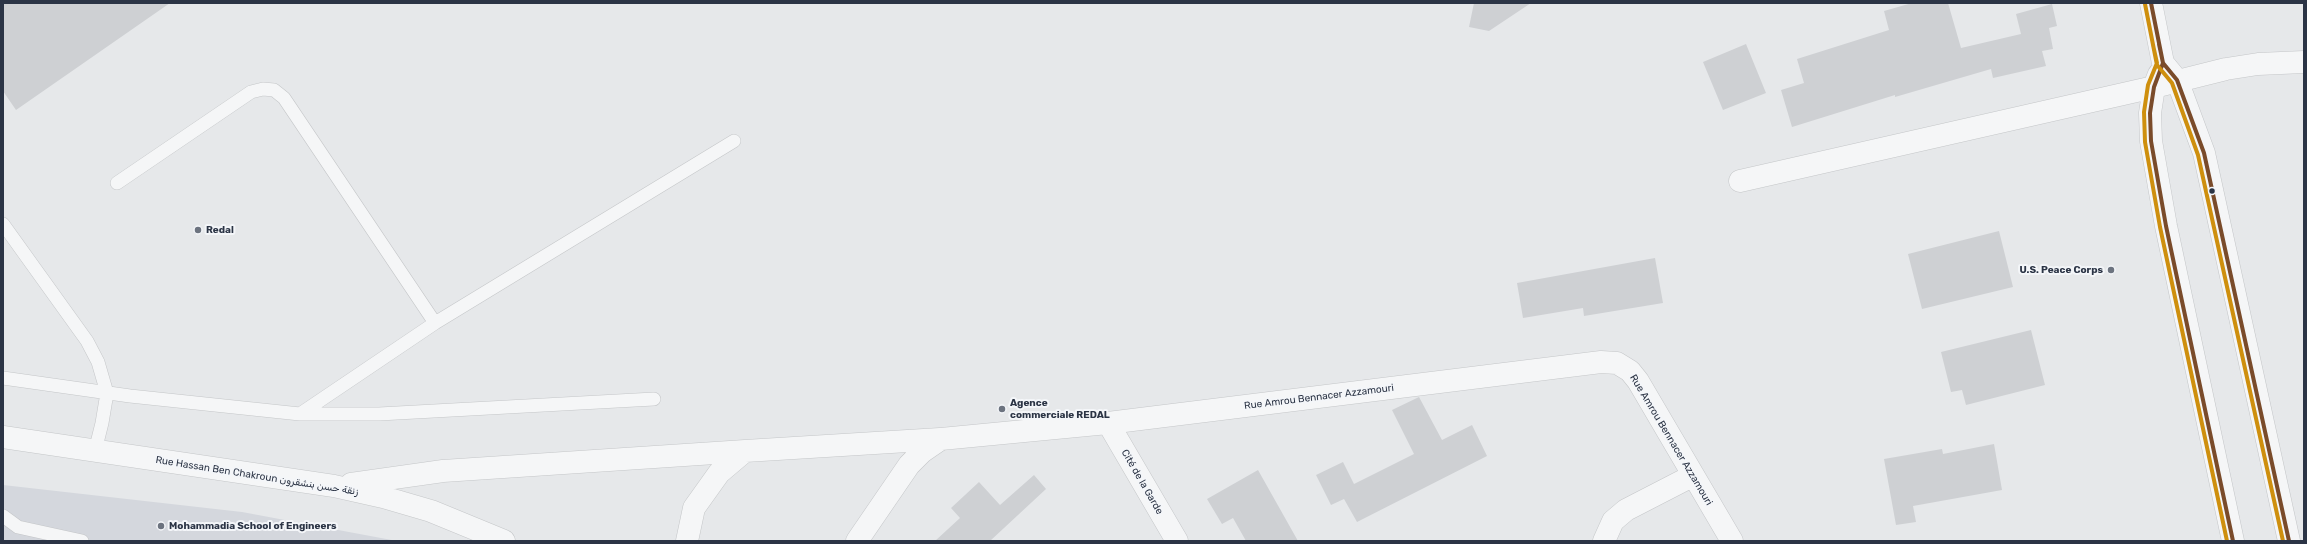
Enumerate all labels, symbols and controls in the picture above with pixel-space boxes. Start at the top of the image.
unlabelled marker [2207,186,2217,196]
place label: Redal [206,224,234,236]
marker: Redal [193,225,203,235]
place label: U.S. Peace Corps [2019,264,2103,276]
marker: U.S. Peace Corps [2106,265,2116,275]
street label: Rue Amrou Bennacer Azzamouri [1627,372,1715,508]
street label: Rue Amrou Bennacer Azzamouri [1243,382,1395,412]
place label: Agence commerciale REDAL [1010,397,1110,420]
marker: Agence commerciale REDAL [997,404,1007,414]
street label: Cité de la Garde [1119,447,1165,517]
street label: Rue Hassan Ben Chakroun زنقة حسن بنشقرون [155,454,359,498]
place label: Mohammadia School of Engineers [169,520,336,532]
marker: Mohammadia School of Engineers [156,521,166,531]

